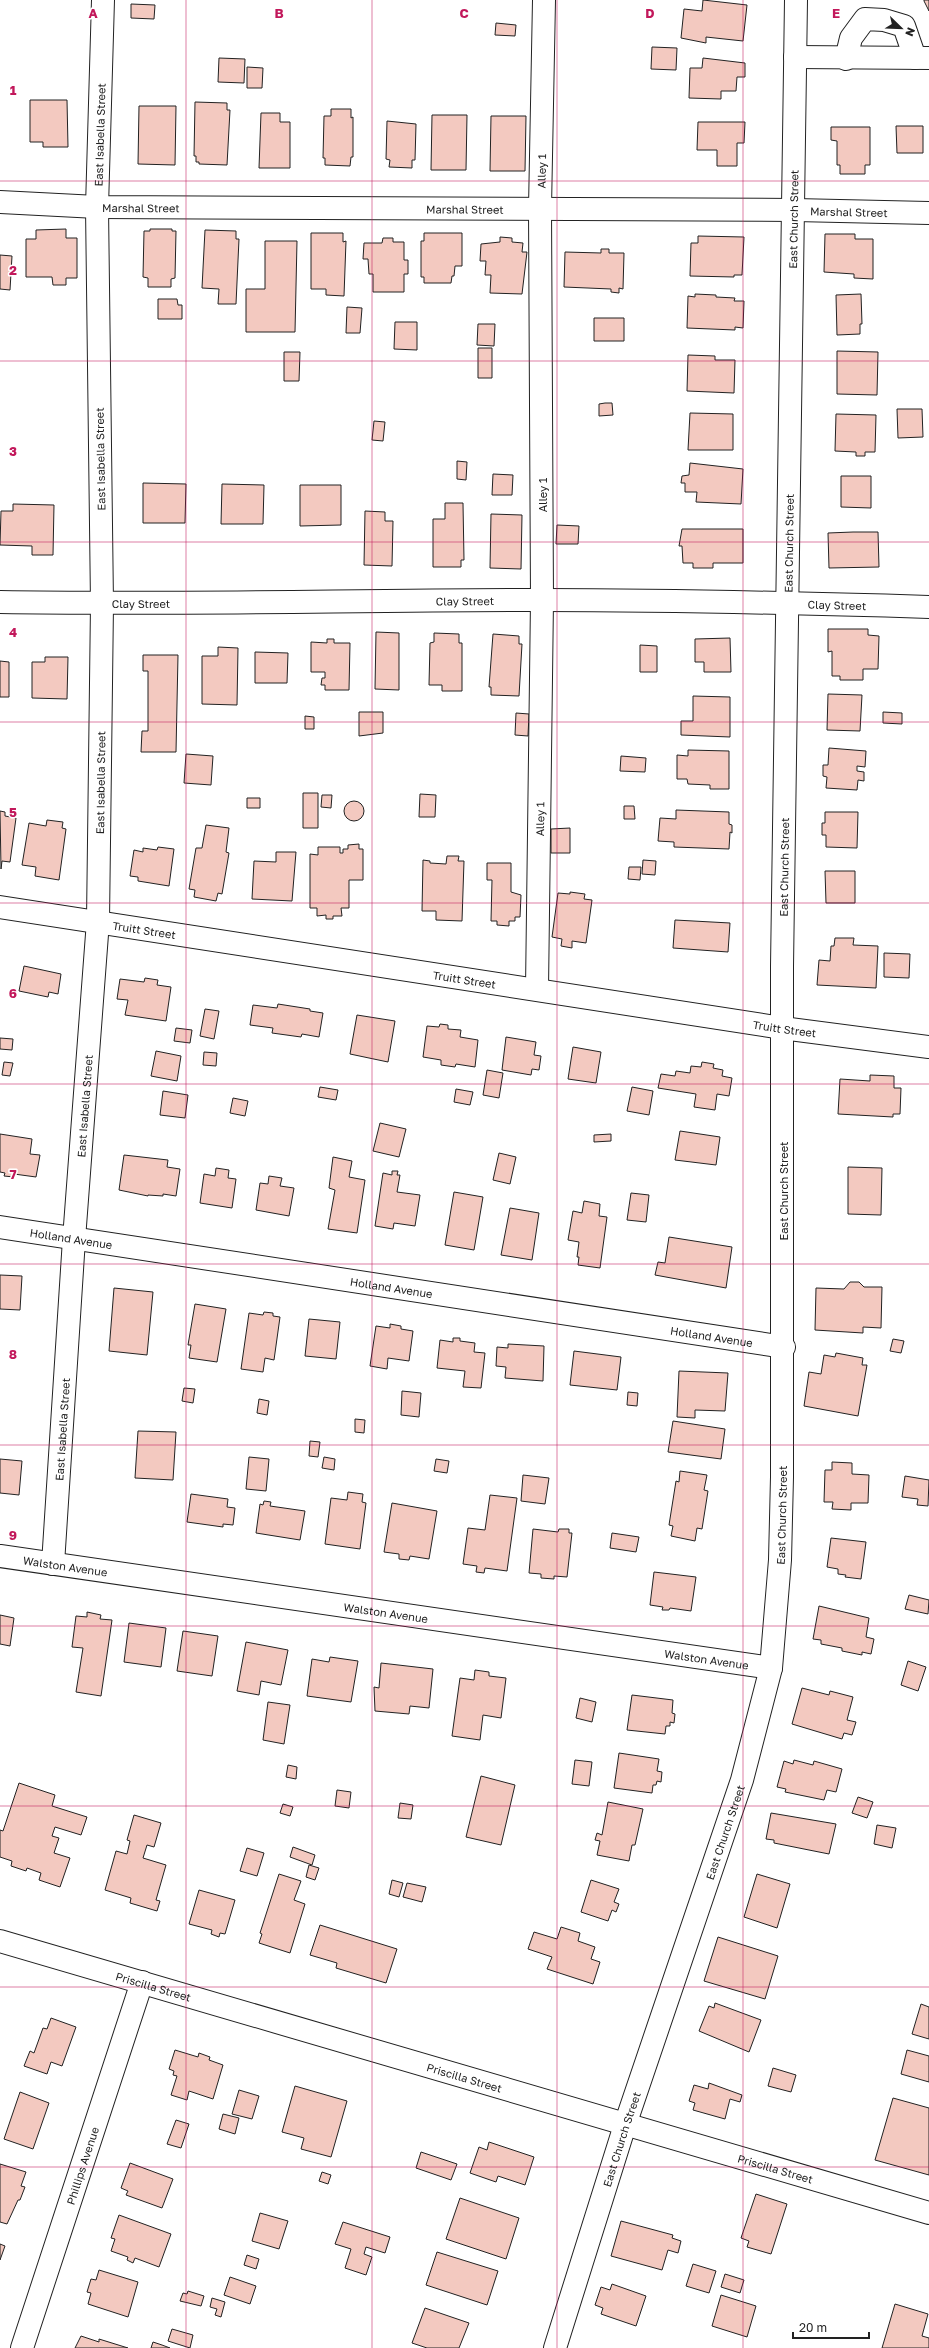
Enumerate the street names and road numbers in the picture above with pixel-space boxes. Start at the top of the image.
street label: East Isabella Street [91,83,107,186]
street label: Alley 1 [534,154,548,188]
street label: East Church Street [786,170,800,269]
street label: Marshal Street [102,201,180,214]
street label: Marshal Street [426,202,504,215]
street label: Marshal Street [810,204,888,219]
street label: East Isabella Street [93,407,107,511]
street label: Alley 1 [536,478,549,512]
street label: East Church Street [781,494,795,593]
street label: Clay Street [436,594,494,607]
street label: Clay Street [112,596,170,609]
street label: Clay Street [808,597,866,612]
street label: East Isabella Street [93,731,107,834]
street label: Alley 1 [532,802,546,836]
street label: East Church Street [776,818,791,917]
street label: Truitt Street [112,918,177,941]
street label: Truitt Street [432,968,497,990]
street label: Truitt Street [752,1017,817,1039]
street label: East Isabella Street [74,1054,94,1158]
street label: East Church Street [777,1142,790,1240]
street label: Holland Avenue [29,1225,113,1251]
street label: Holland Avenue [349,1274,434,1300]
street label: Holland Avenue [669,1323,754,1349]
street label: East Isabella Street [52,1377,72,1481]
street label: East Church Street [773,1466,789,1565]
street label: Walston Avenue [22,1553,108,1578]
street label: Walston Avenue [343,1600,429,1625]
street label: Walston Avenue [664,1646,750,1671]
street label: East Church Street [702,1783,746,1881]
street label: Priscilla Street [114,1969,193,2003]
street label: Priscilla Street [425,2060,504,2094]
street label: East Church Street [600,2090,642,2188]
street label: Phillips Avenue [63,2125,101,2206]
street label: Priscilla Street [736,2151,815,2185]

